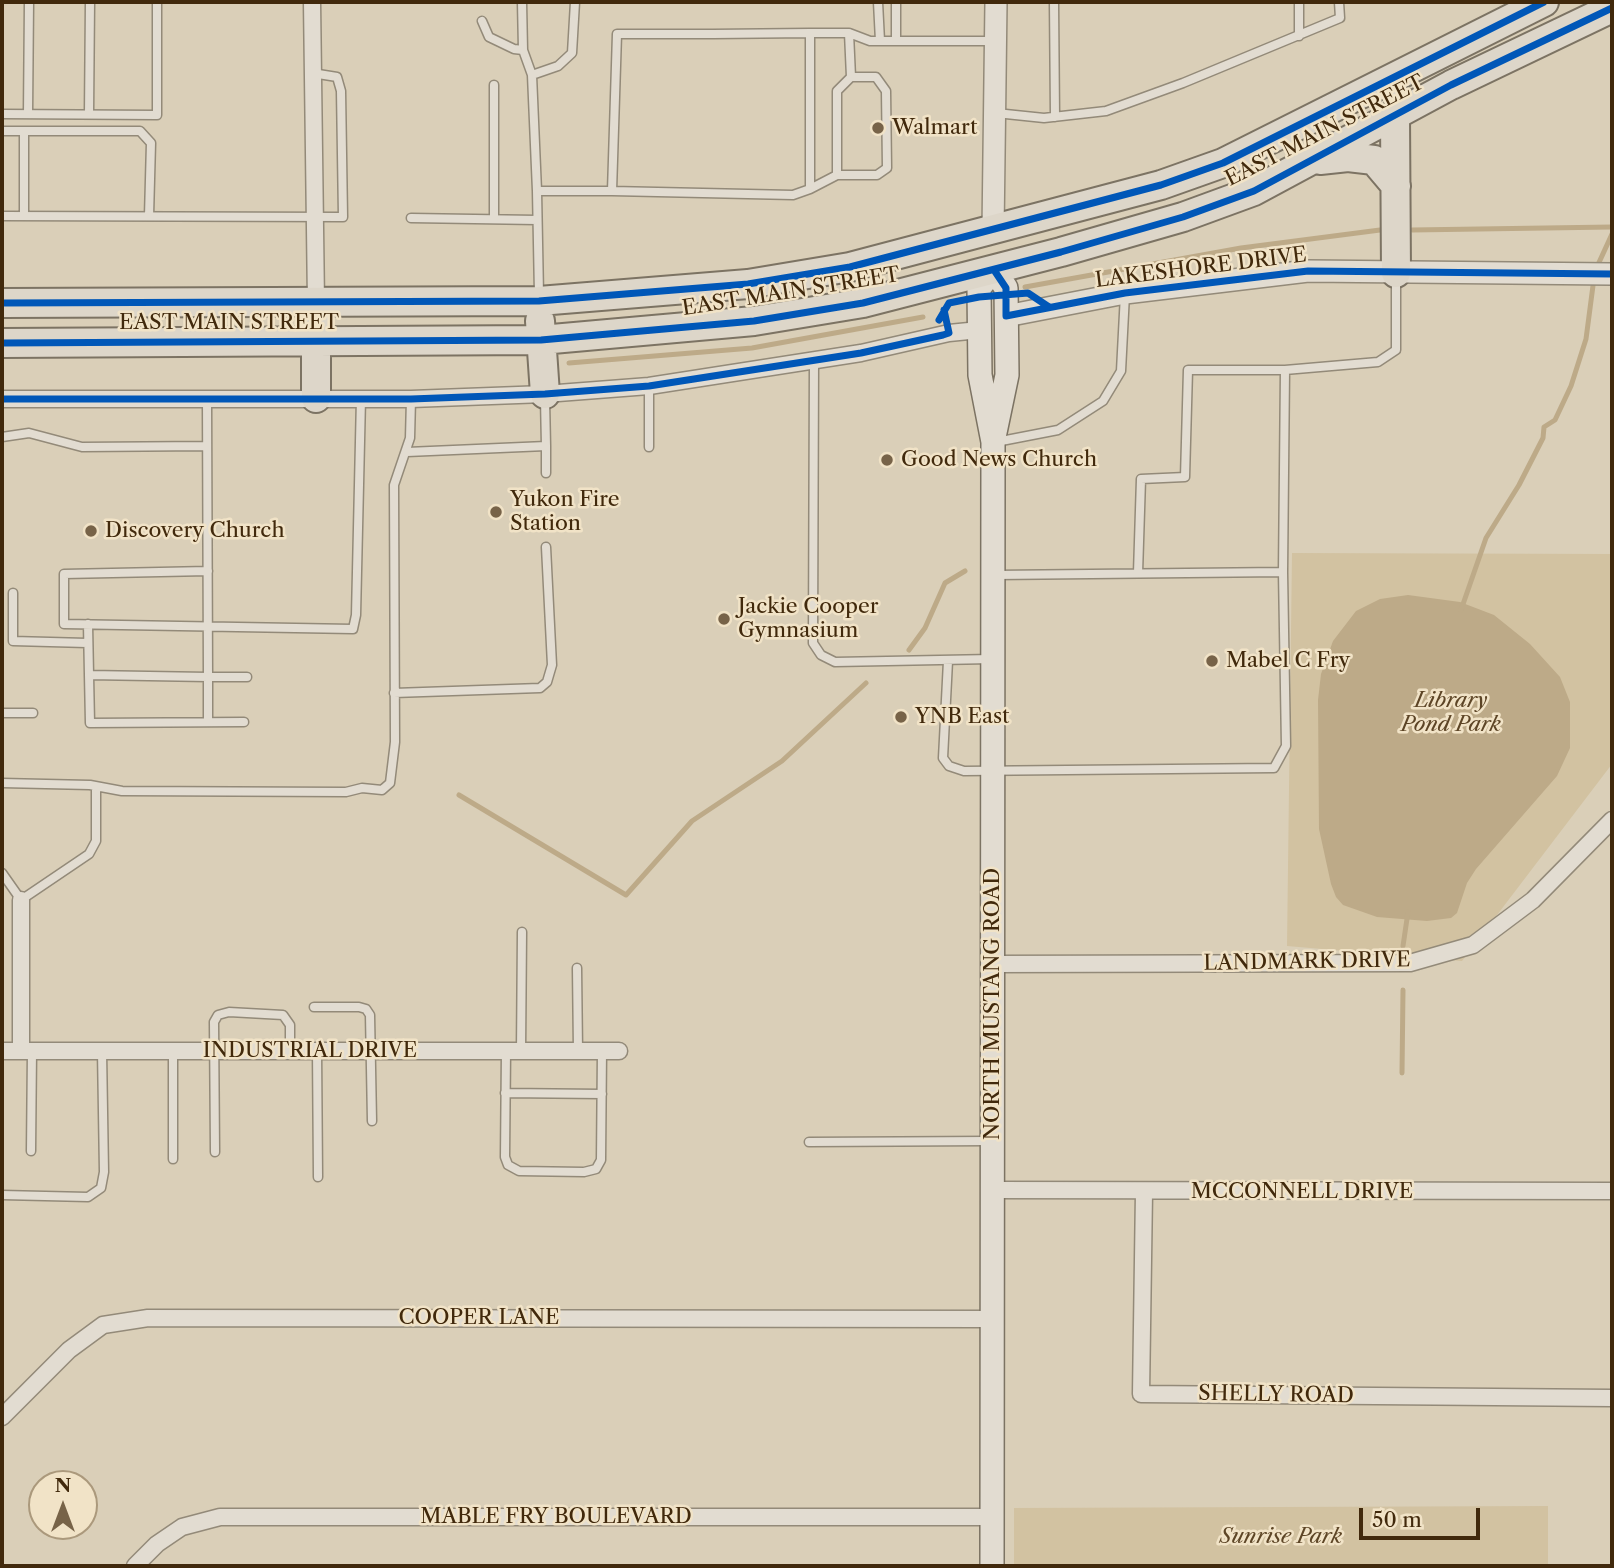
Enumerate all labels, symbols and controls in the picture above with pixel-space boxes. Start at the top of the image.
street label: EAST MAIN STREET [1221,70,1429,192]
place label: Walmart [892,115,977,141]
marker: Walmart [870,120,886,136]
street label: LAKESHORE DRIVE [1094,243,1308,293]
street label: EAST MAIN STREET [680,262,902,322]
street label: EAST MAIN STREET [119,310,339,336]
place label: Good News Church [901,447,1097,473]
marker: Good News Church [879,452,895,468]
place label: Yukon Fire Station [510,487,619,537]
marker: Yukon Fire Station [488,504,504,520]
place label: Discovery Church [105,518,285,544]
marker: Discovery Church [83,523,99,539]
place label: Jackie Cooper Gymnasium [738,594,879,644]
marker: Jackie Cooper Gymnasium [716,611,732,627]
place label: Mabel C Fry [1226,648,1350,674]
marker: Mabel C Fry [1204,653,1220,669]
park label: Library Pond Park [1401,688,1501,738]
place label: YNB East [915,704,1009,730]
marker: YNB East [893,709,909,725]
street label: NORTH MUSTANG ROAD [980,868,1006,1140]
street label: LANDMARK DRIVE [1203,948,1411,976]
street label: INDUSTRIAL DRIVE [203,1038,417,1064]
street label: MCCONNELL DRIVE [1191,1179,1413,1205]
street label: COOPER LANE [398,1305,560,1331]
street label: SHELLY ROAD [1198,1381,1354,1409]
north arrow [28,1470,98,1540]
text: N [55,1474,71,1497]
scale bar [1362,1494,1483,1538]
street label: MABLE FRY BOULEVARD [420,1504,692,1530]
text: 50 m [1372,1507,1422,1532]
park label: Sunrise Park [1220,1524,1342,1550]

